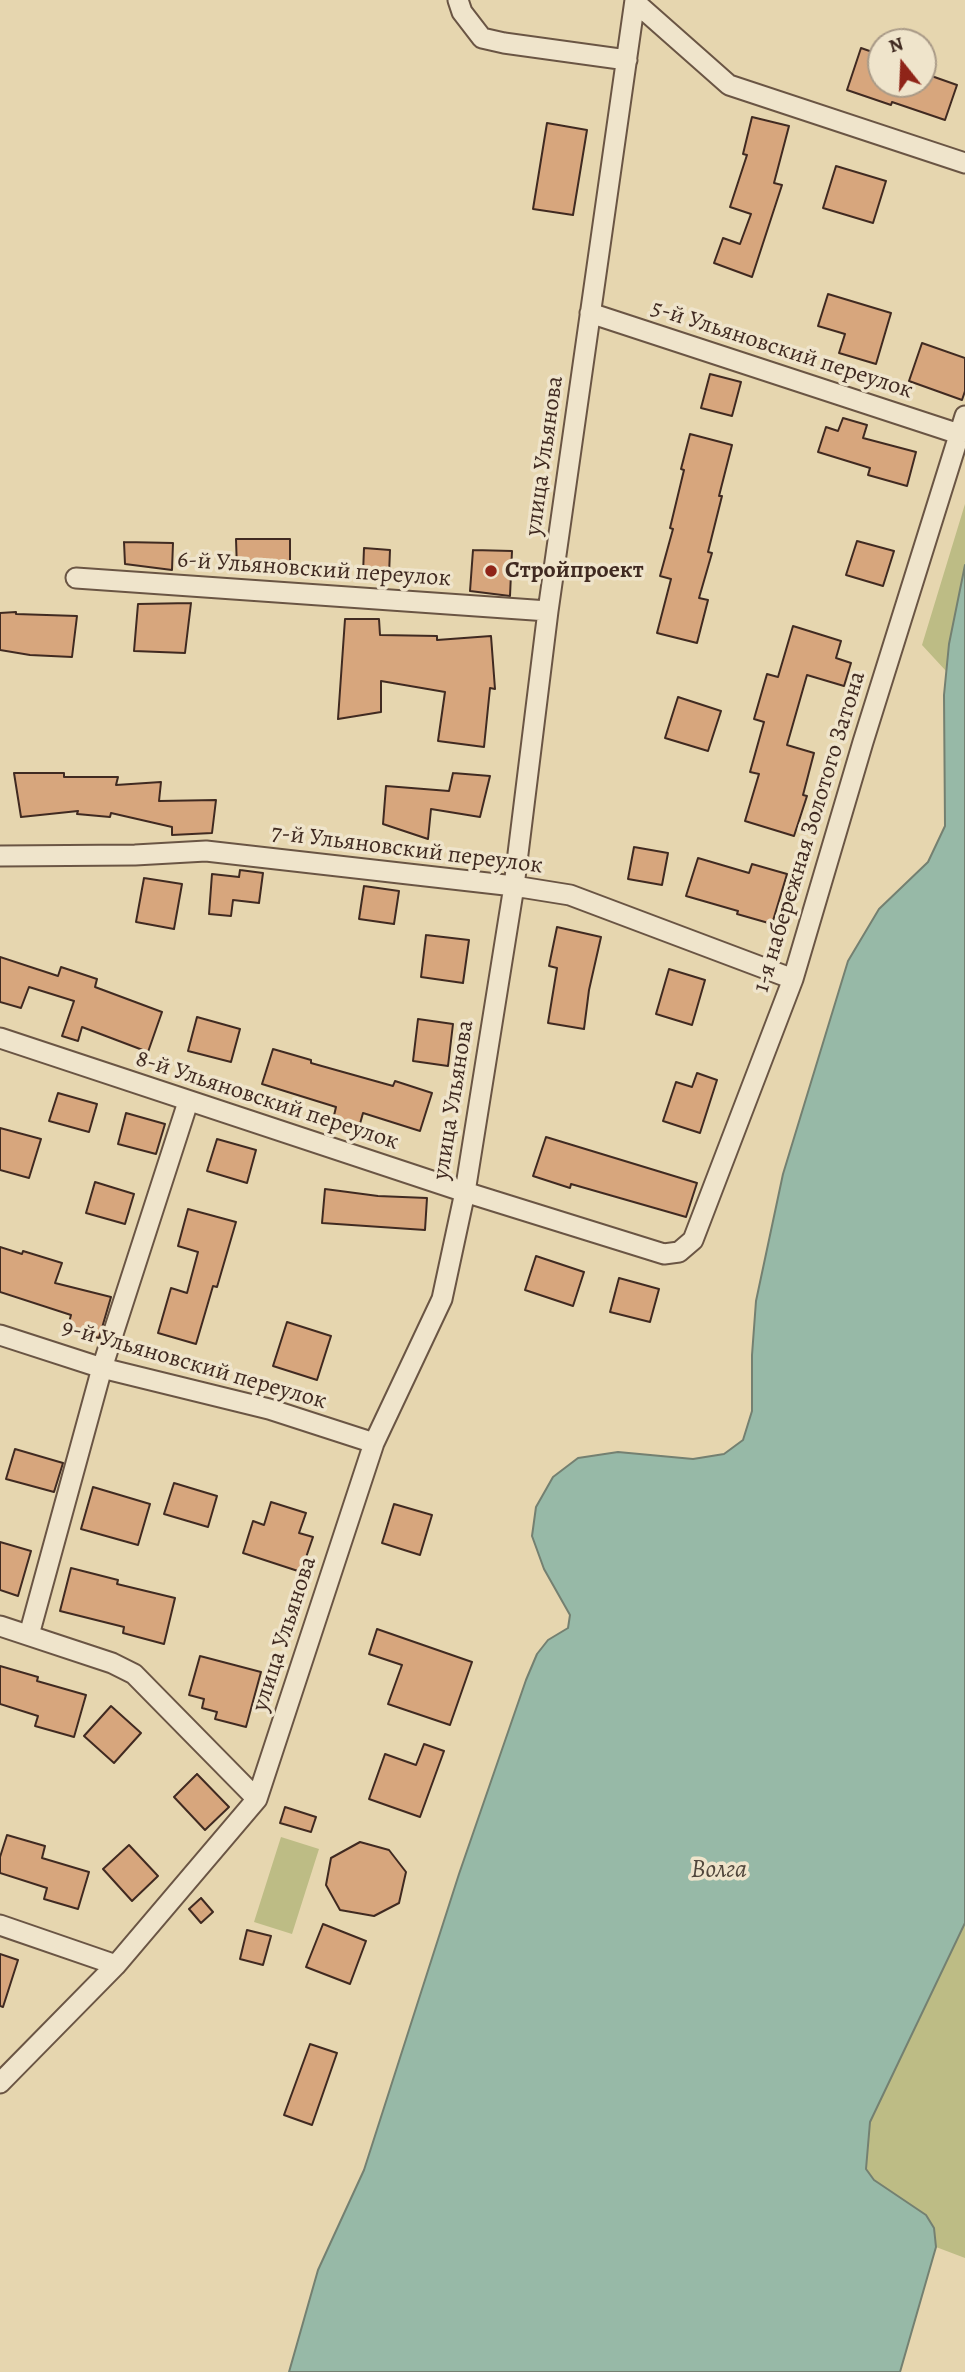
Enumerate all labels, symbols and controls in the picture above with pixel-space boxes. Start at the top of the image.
north arrow [867,28,937,98]
text: N [886,30,907,59]
street label: 5-й Ульяновский переулок [648,294,916,406]
street label: улица Ульянова [520,374,570,538]
street label: 6-й Ульяновский переулок [176,546,452,594]
place label: Стройпроект [505,557,644,585]
marker: Стройпроект [483,563,499,579]
street label: 1-я набережная Золотого Затона [747,668,873,996]
street label: 7-й Ульяновский переулок [270,819,544,881]
street label: улица Ульянова [427,1018,481,1182]
street label: 8-й Ульяновский переулок [132,1045,402,1157]
street label: 9-й Ульяновский переулок [58,1313,330,1417]
street label: улица Ульянова [246,1553,324,1715]
water label: Волга [691,1855,747,1887]

